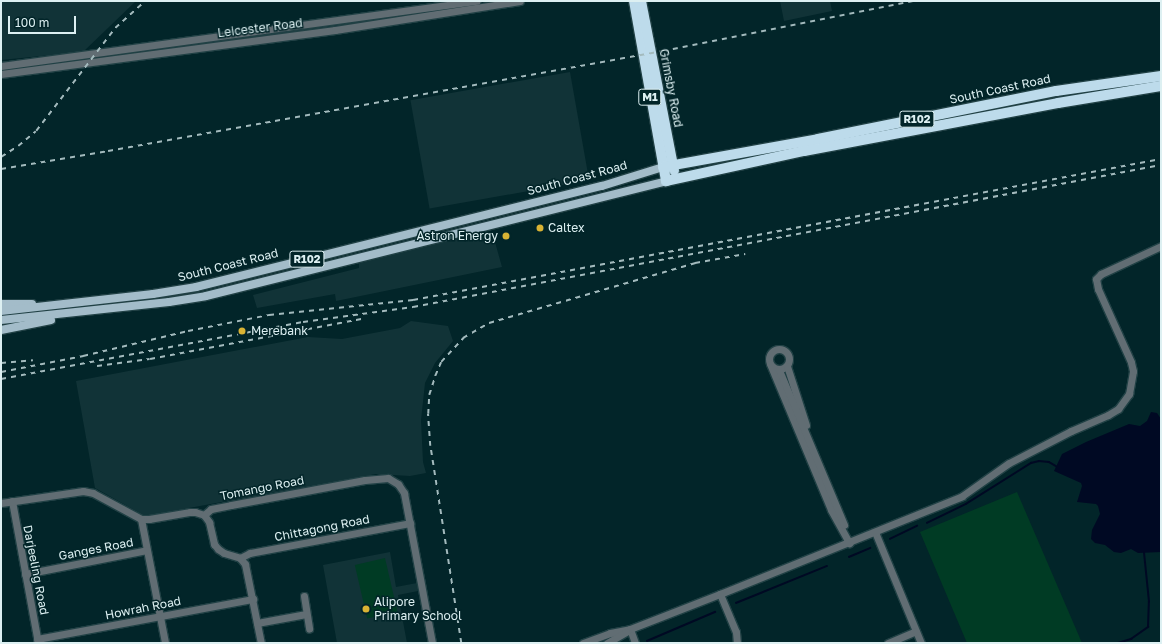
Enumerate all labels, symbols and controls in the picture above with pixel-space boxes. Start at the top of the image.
scale bar [10,8,78,34]
text: 100 m [15,15,49,30]
street label: Leicester Road [217,16,303,40]
street label: Grimsby Road [656,48,686,128]
street label: South Coast Road [948,71,1052,107]
road number: M1 [638,88,662,106]
road number: R102 [899,110,935,128]
street label: South Coast Road [525,158,629,198]
place label: Caltex [548,221,585,235]
marker: Caltex [535,223,545,233]
place label: Astron Energy [416,229,498,243]
marker: Astron Energy [501,231,511,241]
street label: South Coast Road [176,246,280,284]
road number: R102 [289,250,325,268]
place label: Merebank [251,324,308,338]
marker: Merebank [236,325,248,337]
street label: Tomango Road [219,473,305,503]
street label: Chittagong Road [273,512,371,544]
street label: Darjeeling Road [20,524,52,616]
street label: Ganges Road [57,535,135,563]
street label: Howrah Road [104,594,182,622]
place label: Alipore Primary School [374,595,462,623]
marker: Alipore Primary School [361,604,371,614]

